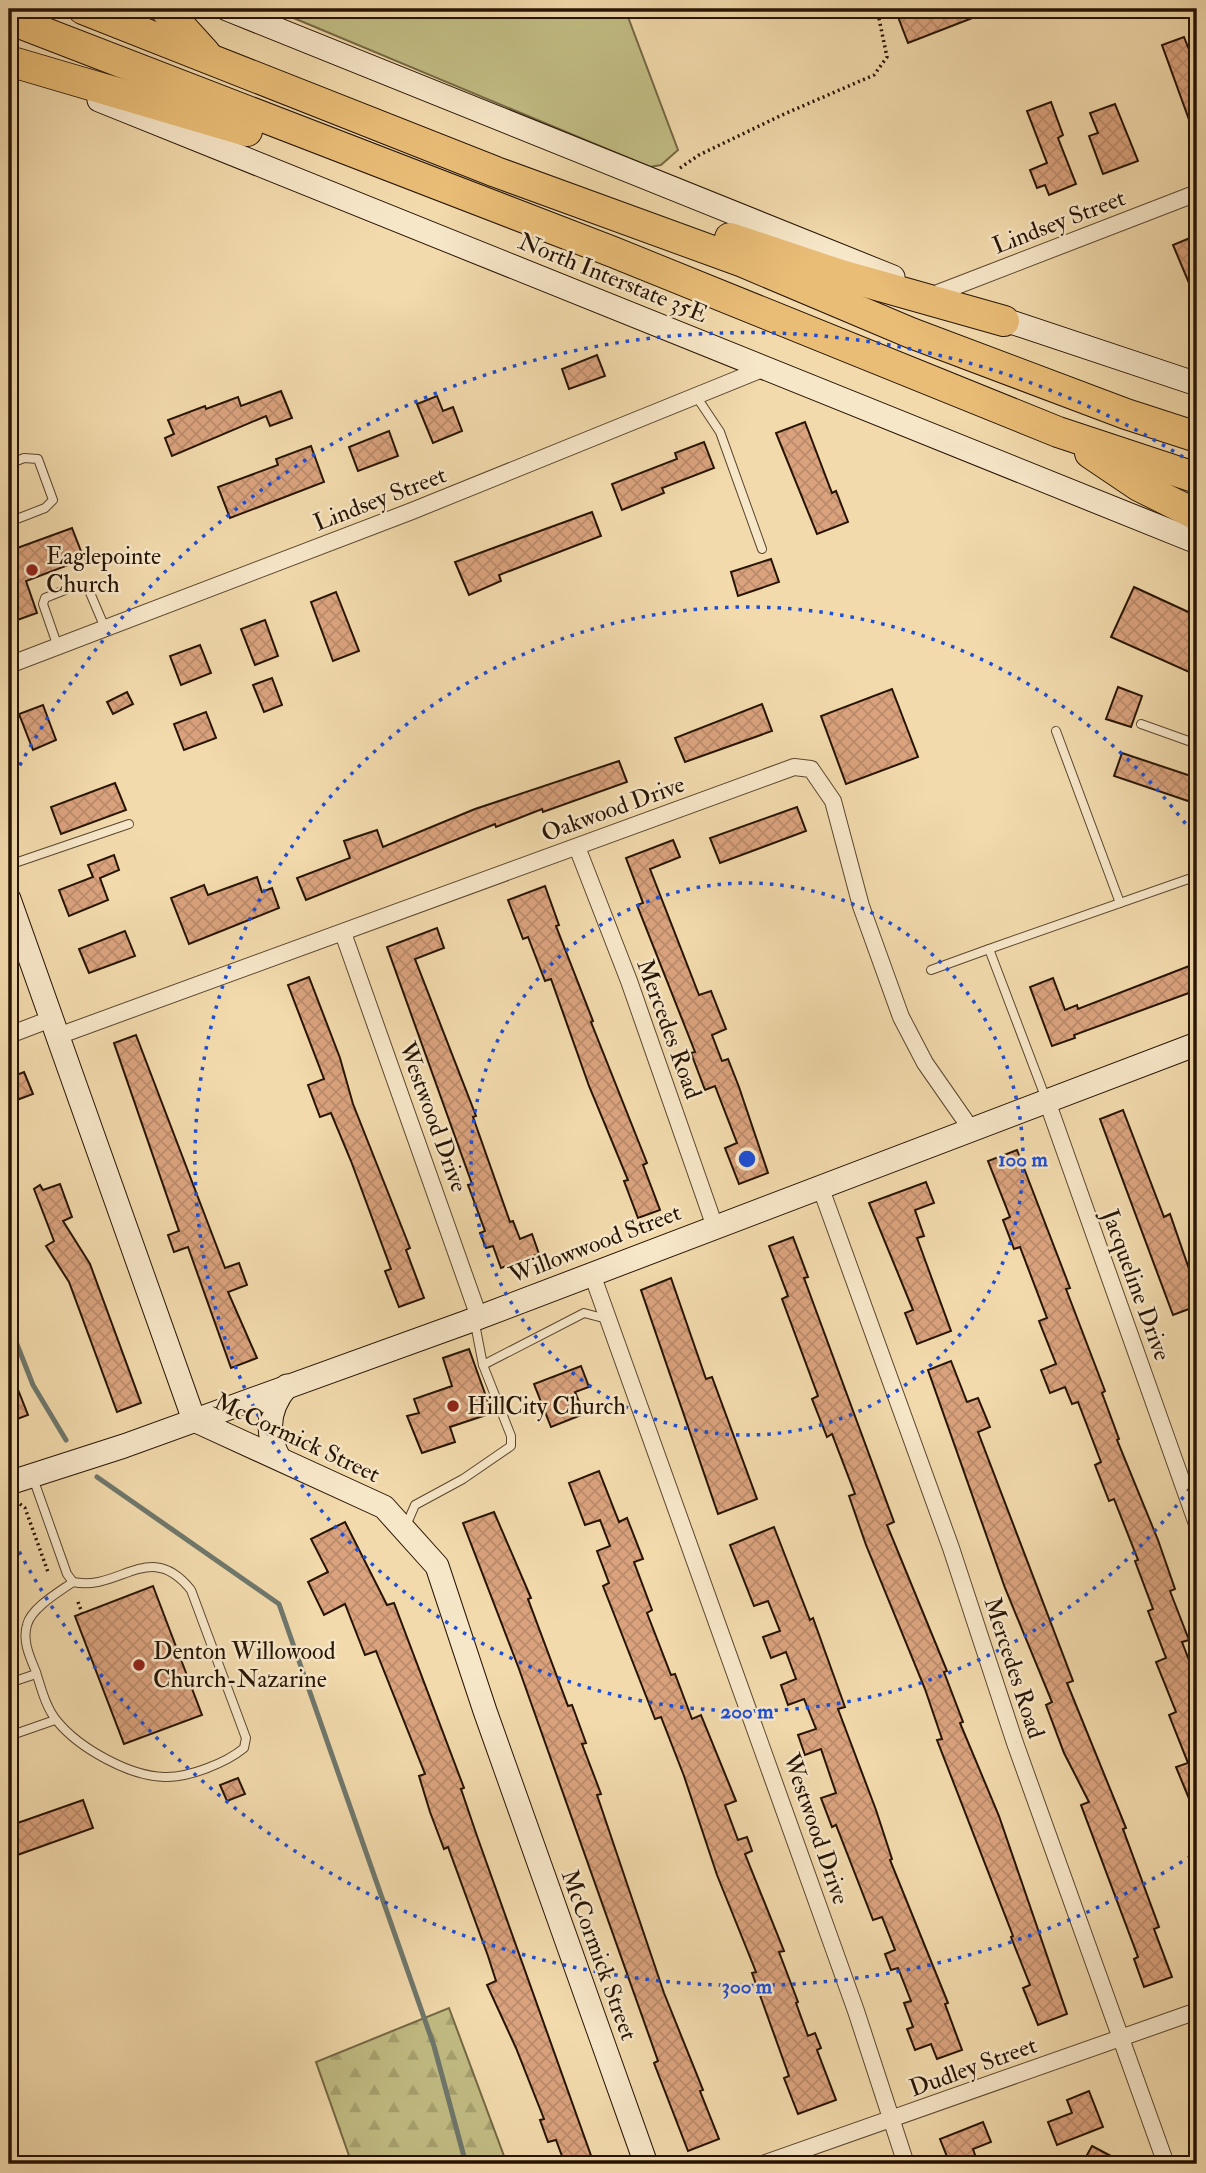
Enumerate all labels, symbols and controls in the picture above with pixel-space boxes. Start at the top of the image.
street label: Lindsey Street [988,182,1130,261]
street label: North Interstate 35E [514,226,712,330]
street label: Lindsey Street [309,459,451,538]
place label: Eaglepointe Church [46,541,161,600]
marker: Eaglepointe Church [24,562,40,578]
street label: Oakwood Drive [537,769,689,849]
street label: Mercedes Road [629,955,709,1103]
street label: Westwood Drive [391,1037,475,1196]
text: 100 m [998,1146,1049,1173]
centre of rings [735,1147,759,1171]
street label: Willowwood Street [504,1197,686,1291]
street label: Jacqueline Drive [1094,1204,1178,1365]
street label: McCormick Street [209,1386,385,1490]
place label: HillCity Church [467,1391,626,1422]
marker: HillCity Church [445,1398,461,1414]
street label: Mercedes Road [977,1593,1051,1743]
place label: Denton Willowood Church-Nazarine [153,1636,336,1695]
marker: Denton Willowood Church-Nazarine [131,1657,147,1673]
text: 200 m [721,1698,774,1725]
street label: Westwood Drive [775,1748,856,1909]
street label: McCormick Street [554,1865,644,2045]
text: 300 m [722,1973,773,2000]
street label: Dudley Street [905,2030,1041,2104]

